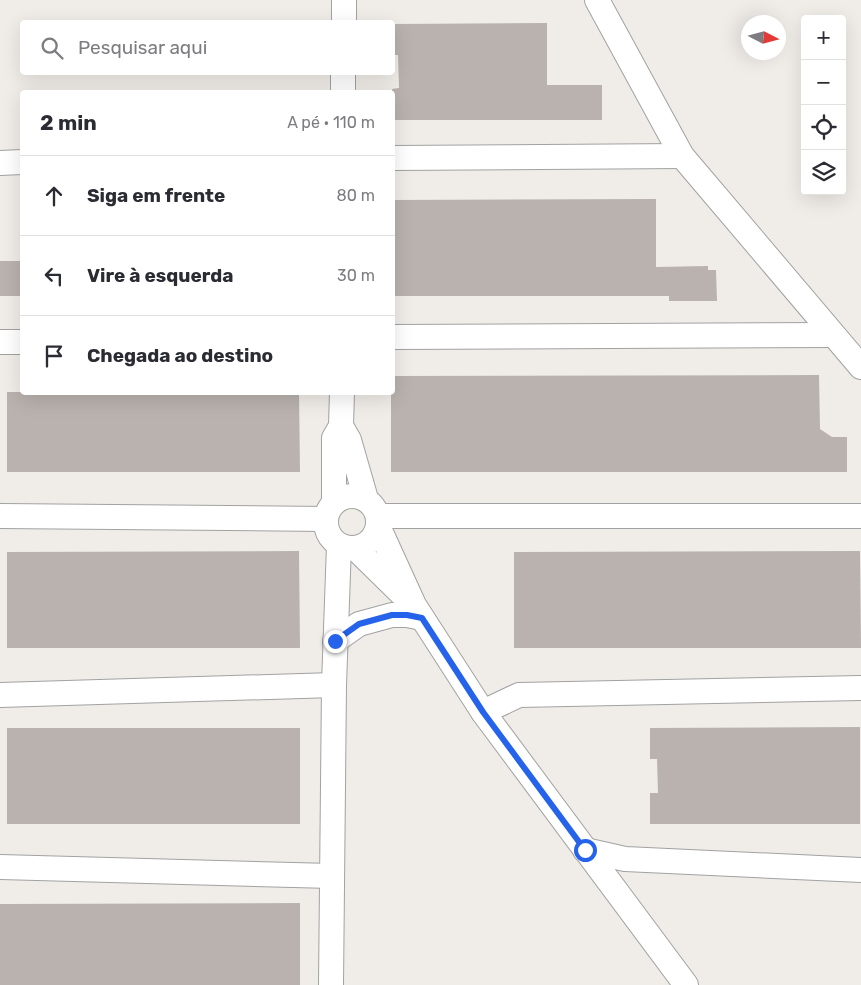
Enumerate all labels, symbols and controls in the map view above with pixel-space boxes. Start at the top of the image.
north arrow [741,15,786,60]
map controls [801,15,846,195]
button: + [801,15,846,60]
search box [20,20,395,75]
icon: search [38,34,66,62]
text: Pesquisar aqui [78,36,207,59]
button: − [801,60,846,105]
button: locate [801,105,846,150]
text: 2 min [40,110,97,135]
text: A pé · 110 m [287,113,375,132]
button: layers [801,150,846,195]
icon: ahead [40,182,68,210]
text: Siga em frente [87,184,225,207]
text: 80 m [337,186,375,205]
icon: left [40,262,68,290]
text: Vire à esquerda [87,264,234,287]
text: 30 m [337,266,375,285]
icon: arrive [40,342,68,370]
text: Chegada ao destino [87,344,273,367]
route end [324,630,347,653]
route start [574,839,597,862]

